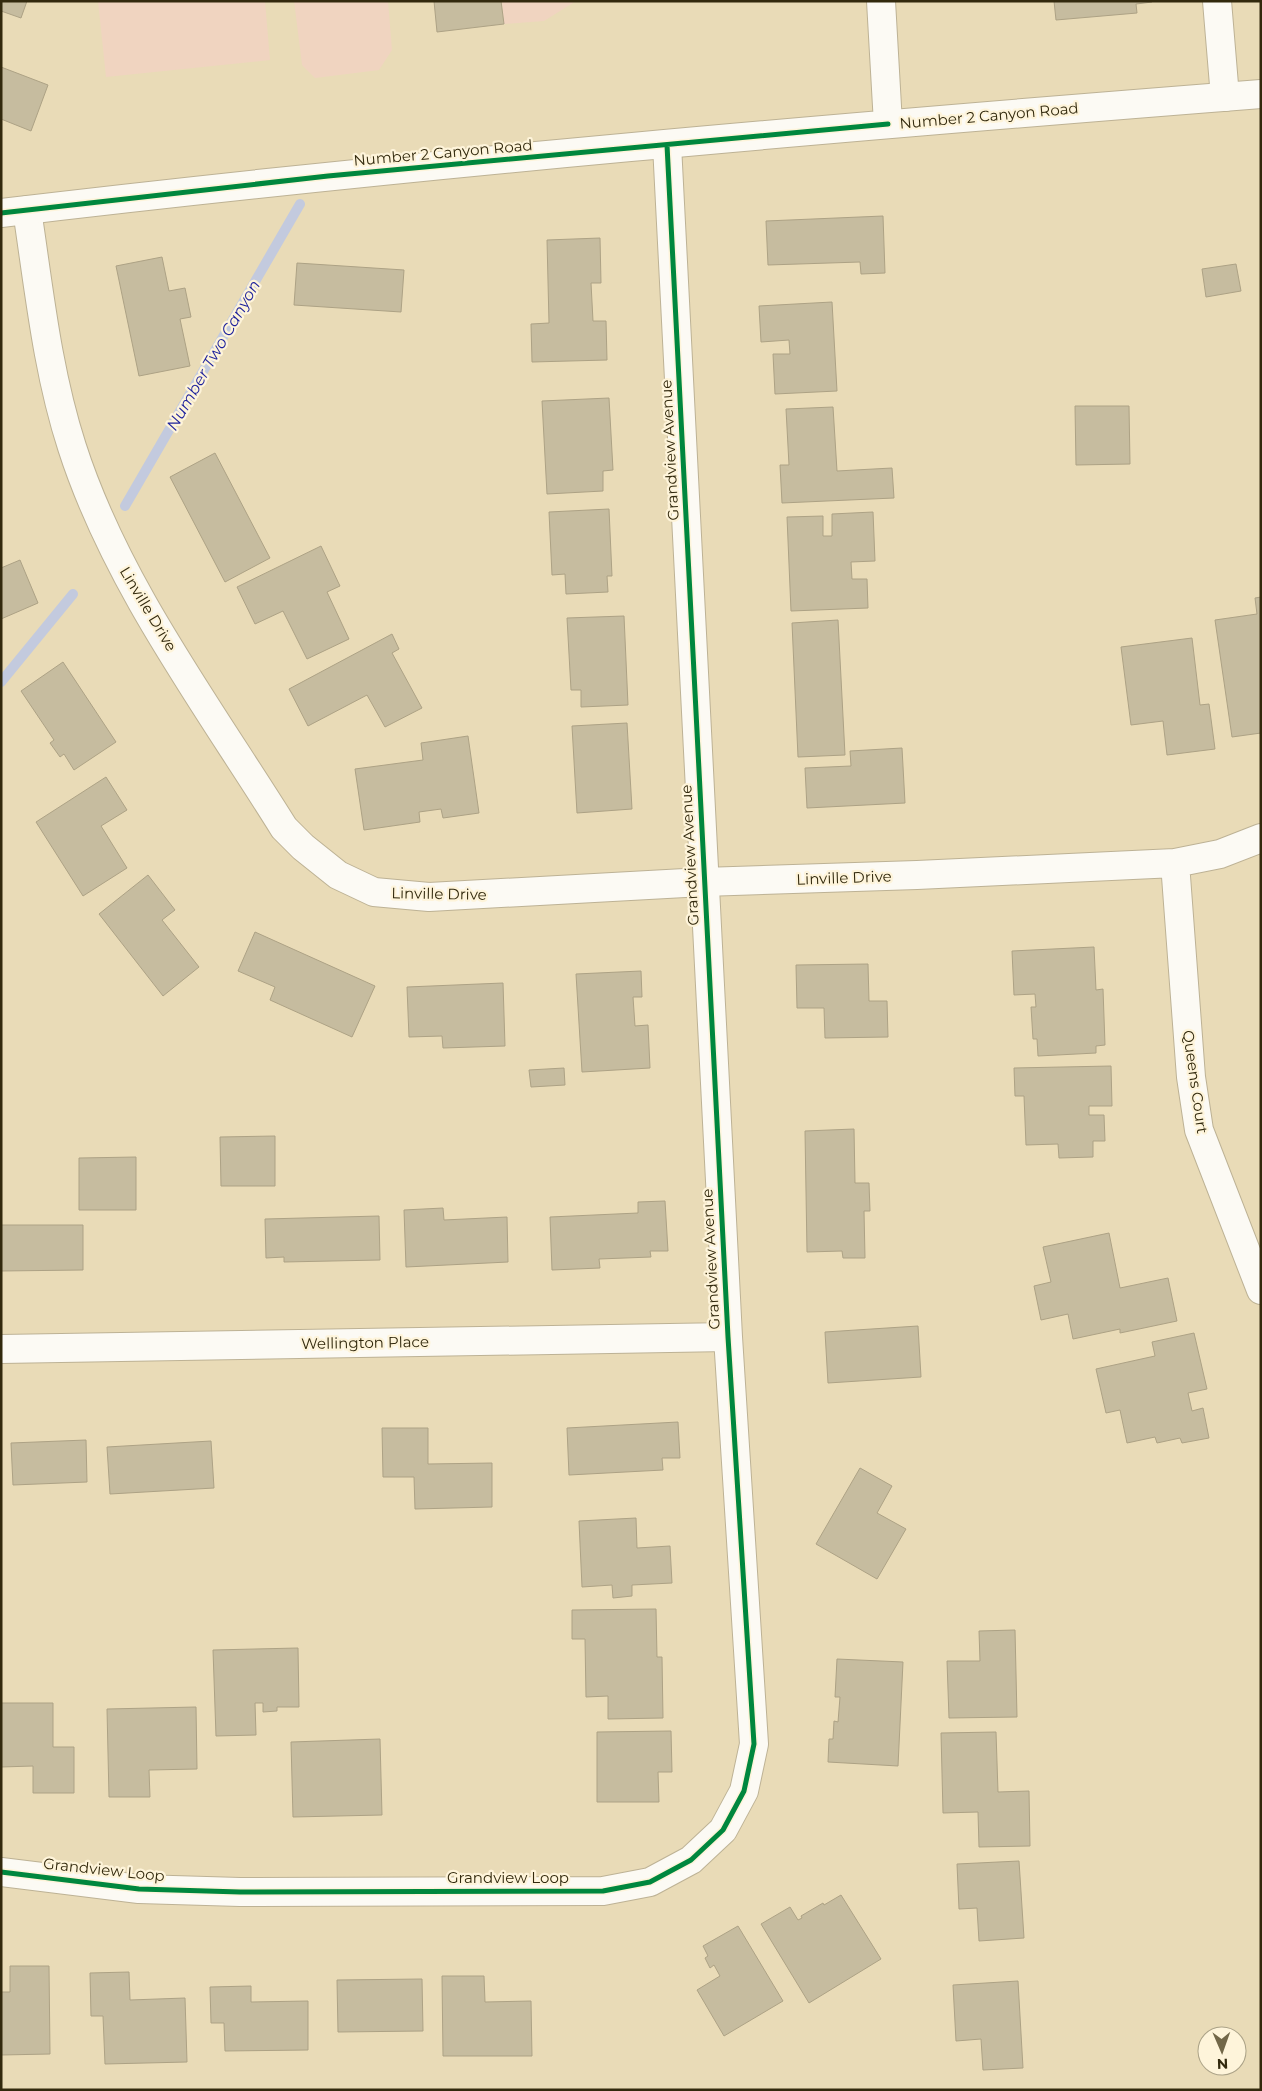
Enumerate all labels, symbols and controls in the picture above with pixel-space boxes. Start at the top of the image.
street label: Number 2 Canyon Road [899,98,1079,133]
street label: Number 2 Canyon Road [353,135,533,170]
water label: Number Two Canyon [163,277,264,434]
street label: Grandview Avenue [656,379,683,521]
street label: Linville Drive [116,563,181,655]
street label: Grandview Avenue [676,784,703,926]
street label: Linville Drive [796,866,892,889]
street label: Linville Drive [391,883,487,904]
street label: Queens Court [1179,1029,1212,1135]
street label: Grandview Avenue [697,1188,724,1330]
street label: Wellington Place [301,1332,429,1353]
street label: Grandview Loop [42,1854,166,1885]
street label: Grandview Loop [447,1868,569,1887]
north arrow [1197,2026,1247,2076]
text: N [1216,2055,1228,2073]

